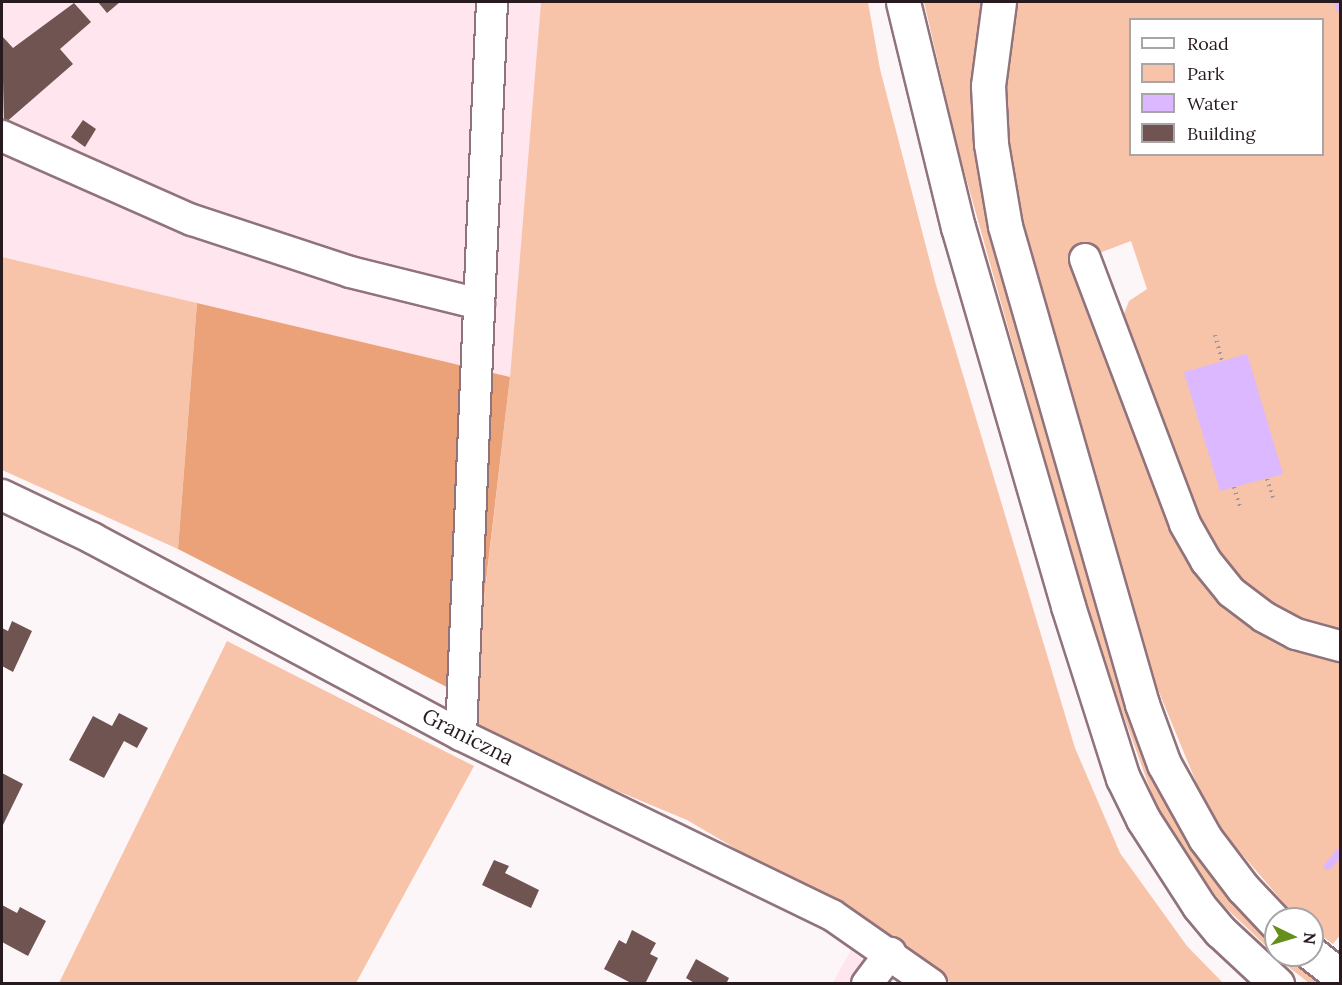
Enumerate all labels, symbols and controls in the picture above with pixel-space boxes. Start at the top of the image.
legend [1129,18,1324,156]
text: Road [1187,32,1229,55]
text: Park [1187,62,1224,85]
text: Water [1187,92,1238,115]
text: Building [1187,122,1255,145]
street label: Graniczna [418,703,518,771]
north arrow [1264,907,1324,967]
text: N [1299,931,1320,945]

